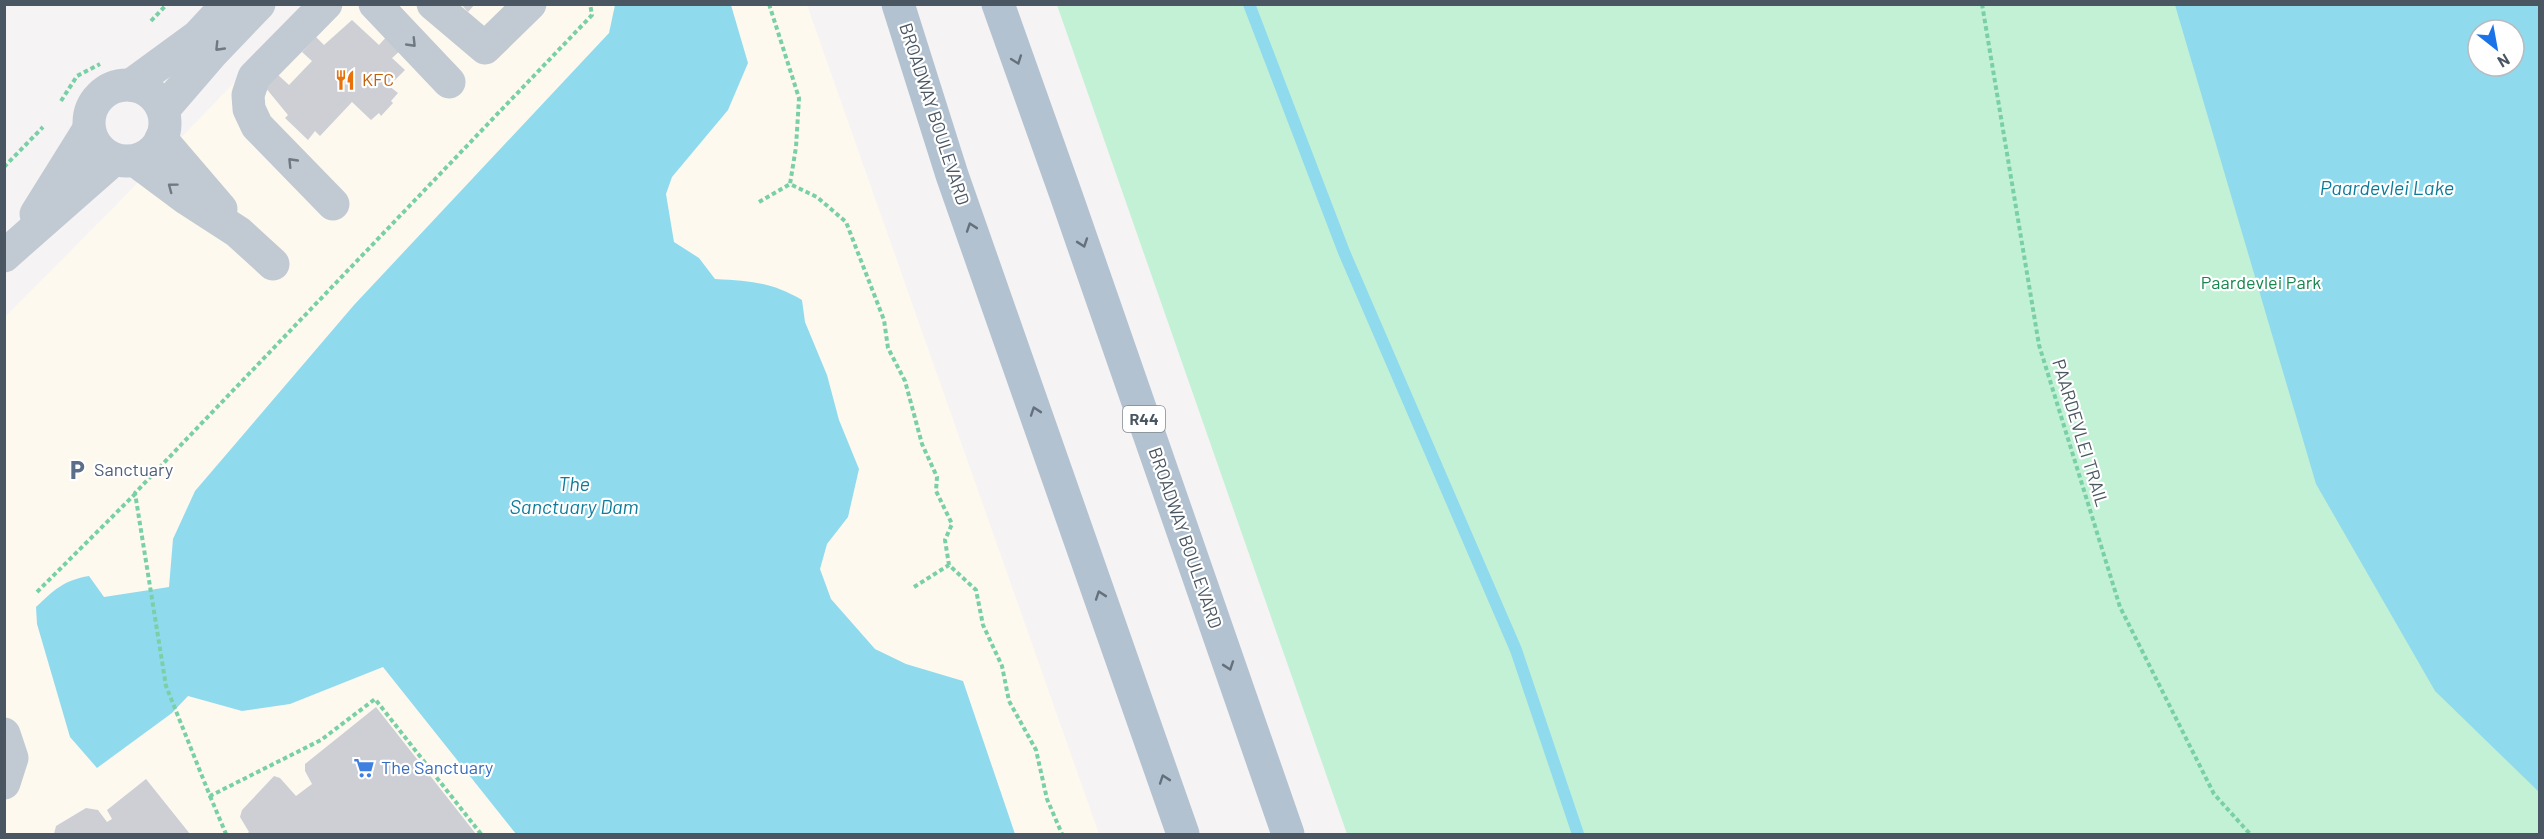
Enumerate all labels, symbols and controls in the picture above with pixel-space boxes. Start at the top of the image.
north arrow [2466,18,2526,78]
street label: BROADWAY BOULEVARD [895,20,975,208]
one-way arrow [405,37,416,47]
one-way arrow [215,39,226,50]
text: N [2495,50,2513,72]
one-way arrow [1010,54,1023,64]
restaurant icon: KFC [333,68,357,92]
place label: KFC [362,68,394,90]
one-way arrow [289,158,300,169]
water label: Paardevlei Lake [2320,175,2454,199]
one-way arrow [167,184,178,195]
one-way arrow [965,222,978,233]
one-way arrow [1076,237,1088,248]
park label: Paardevlei Park [2201,271,2321,293]
street label: PAARDEVLEI TRAIL [2048,356,2114,509]
one-way arrow [1030,406,1043,417]
road number: R44 [1123,406,1165,432]
street label: BROADWAY BOULEVARD [1145,444,1227,631]
parking icon: Sanctuary [65,458,89,482]
place label: Sanctuary [94,458,173,480]
water label: The Sanctuary Dam [509,471,639,518]
one-way arrow [1094,590,1107,601]
one-way arrow [1222,660,1235,671]
supermarket icon: The Sanctuary [352,756,376,780]
place label: The Sanctuary [381,756,493,778]
one-way arrow [1159,774,1172,785]

